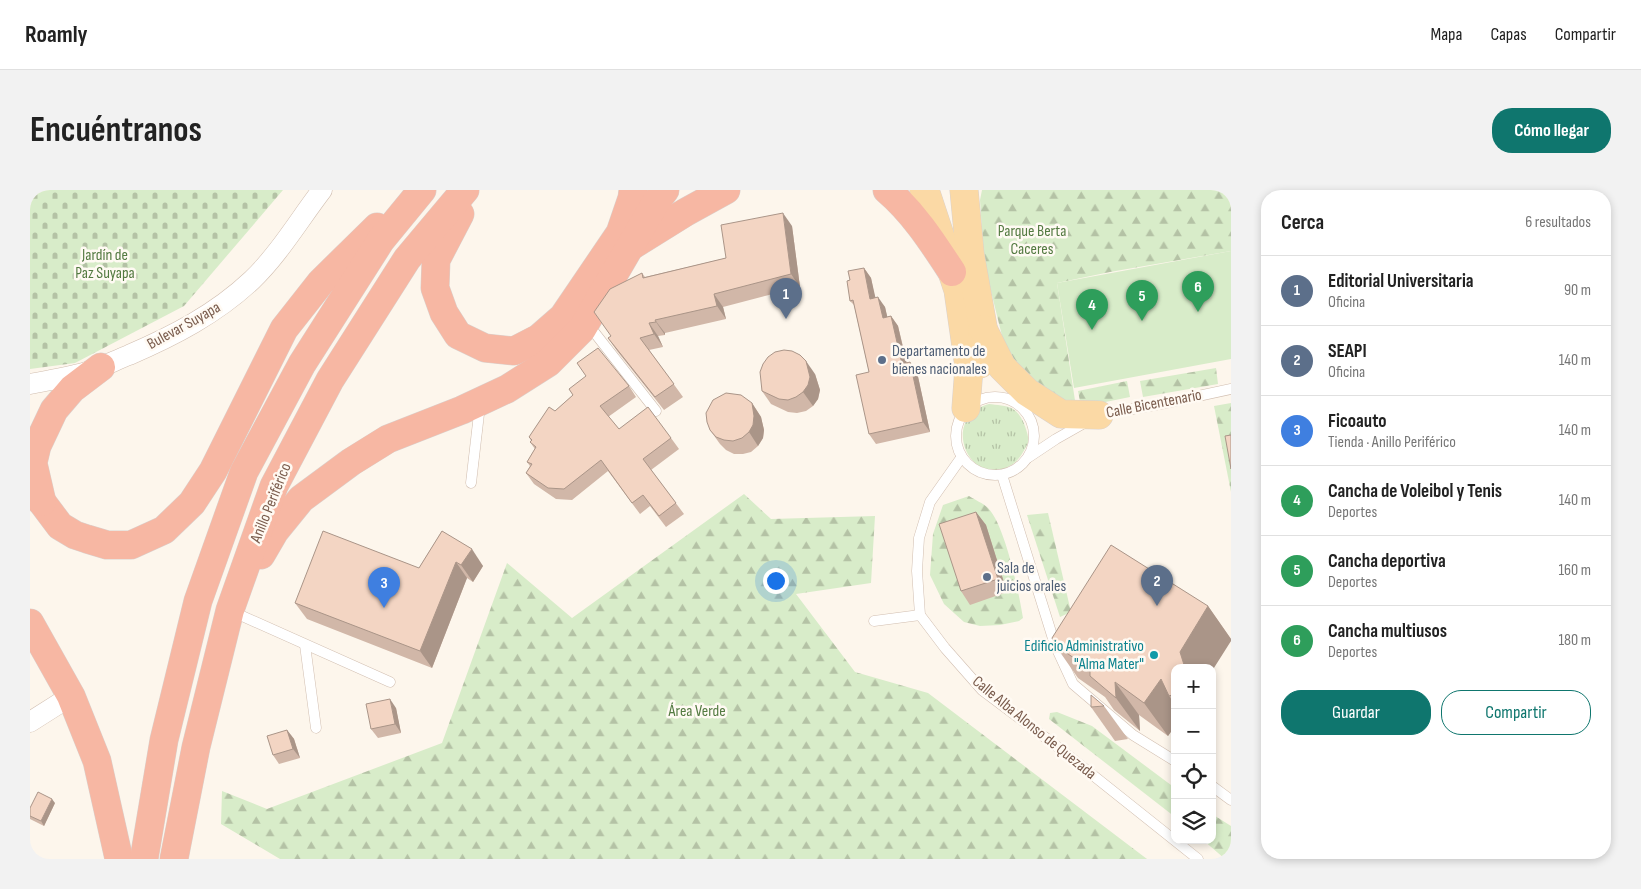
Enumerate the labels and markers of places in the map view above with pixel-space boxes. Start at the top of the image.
pin: 6 [1182,271,1214,312]
pin: 1 [770,278,802,319]
pin: 5 [1126,280,1158,321]
pin: 4 [1076,289,1108,330]
place label: Departamento de bienes nacionales [892,342,987,379]
marker: Departamento de bienes nacionales [876,354,888,366]
place label: Sala de juicios orales [996,559,1066,596]
pin: 2 [1141,565,1173,606]
pin: 3 [368,567,400,608]
marker: Sala de juicios orales [981,571,993,583]
place label: Edificio Administrativo "Alma Mater" [1024,637,1144,674]
marker: Edificio Administrativo "Alma Mater" [1148,649,1160,661]

